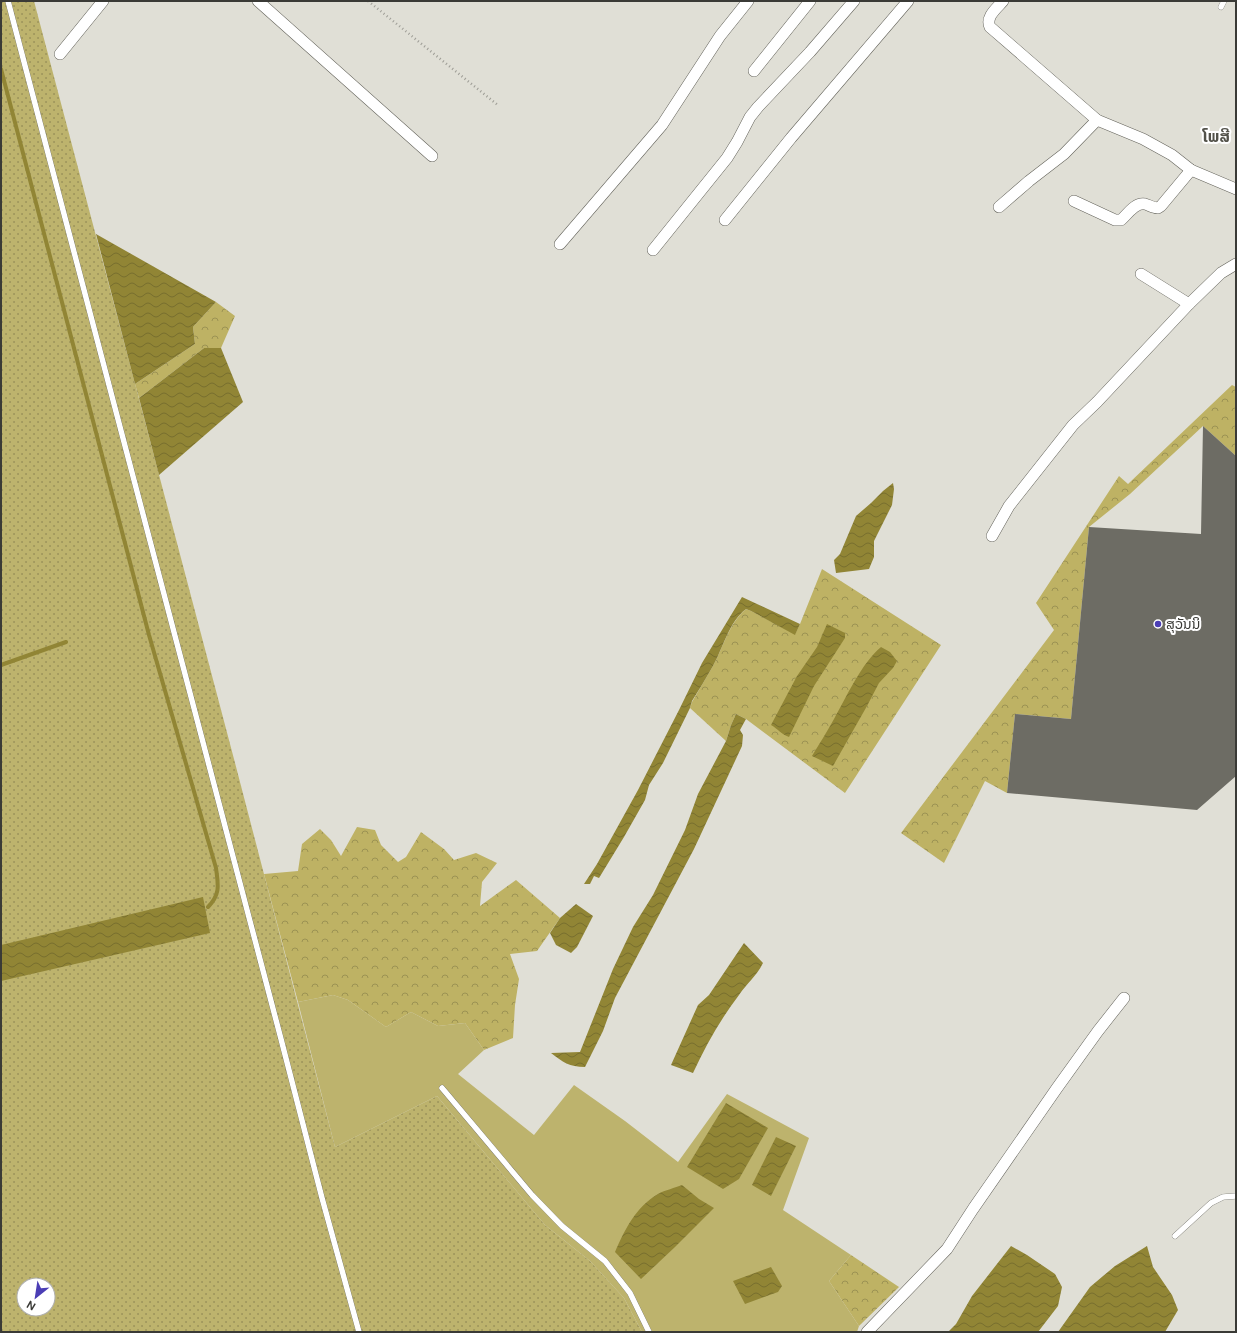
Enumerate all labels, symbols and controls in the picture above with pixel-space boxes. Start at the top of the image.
district label: ໂພສີ [1201,126,1230,147]
place label: ສຸວັນນິ [1166,615,1200,633]
marker: ສຸວັນນິ [1153,619,1163,629]
north arrow [16,1277,56,1317]
text: N [24,1298,38,1314]

